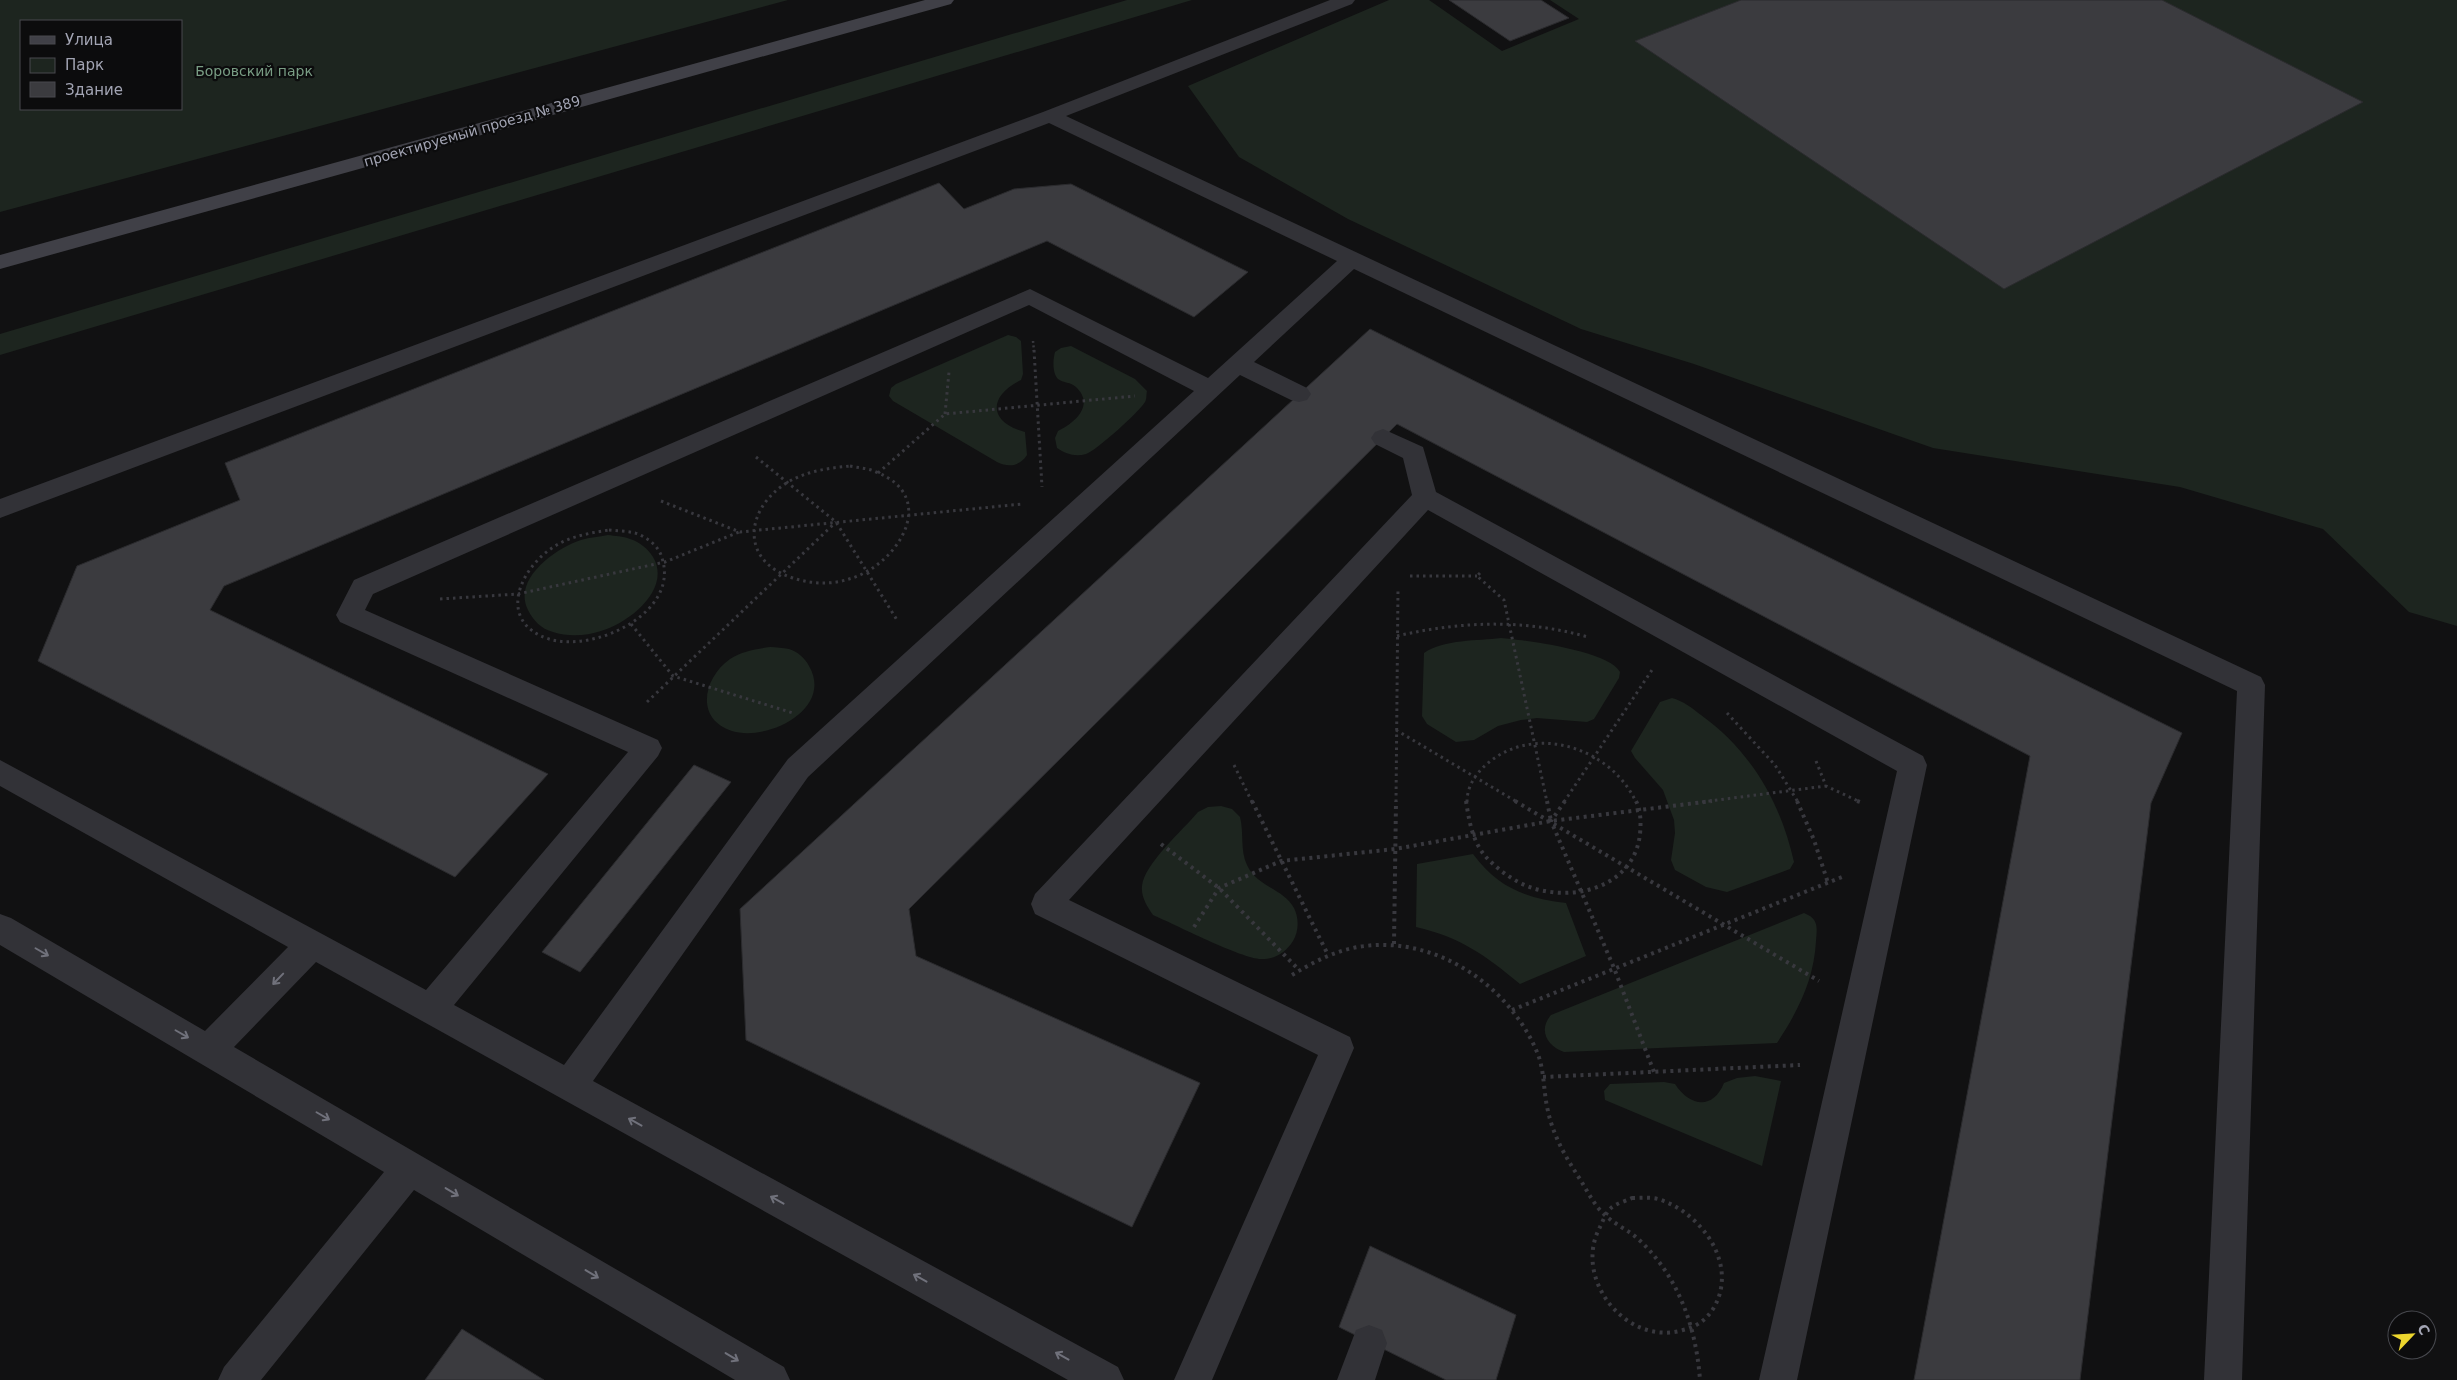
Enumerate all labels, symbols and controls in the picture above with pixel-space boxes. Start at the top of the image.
legend [20,20,182,110]
text: Улица [65,31,113,49]
text: Парк [65,56,104,74]
park label: Боровский парк [195,63,313,79]
text: Здание [65,81,123,99]
street label: проектируемый проезд № 389 [362,92,582,170]
one-way arrow [35,948,49,958]
one-way arrow [272,972,284,985]
one-way arrow [175,1030,189,1040]
one-way arrow [315,1112,329,1122]
one-way arrow [627,1117,642,1127]
one-way arrow [444,1187,458,1197]
one-way arrow [770,1195,785,1204]
one-way arrow [584,1270,598,1280]
one-way arrow [912,1273,927,1283]
north arrow [2387,1310,2437,1360]
text: С [2414,1321,2433,1338]
one-way arrow [1055,1351,1070,1361]
one-way arrow [724,1352,738,1362]

